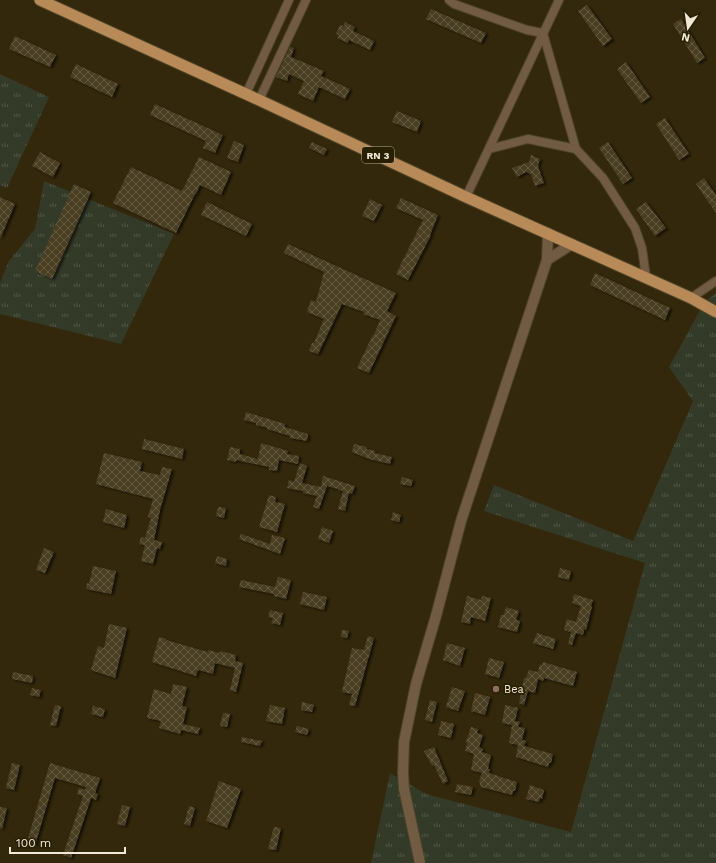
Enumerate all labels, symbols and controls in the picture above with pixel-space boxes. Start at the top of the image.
north arrow [668,8,708,48]
text: N [680,30,691,45]
road number: RN 3 [362,147,394,163]
place label: Bea [504,683,524,696]
marker: Bea [491,684,501,694]
scale bar [10,829,125,855]
text: 100 m [16,836,51,850]

